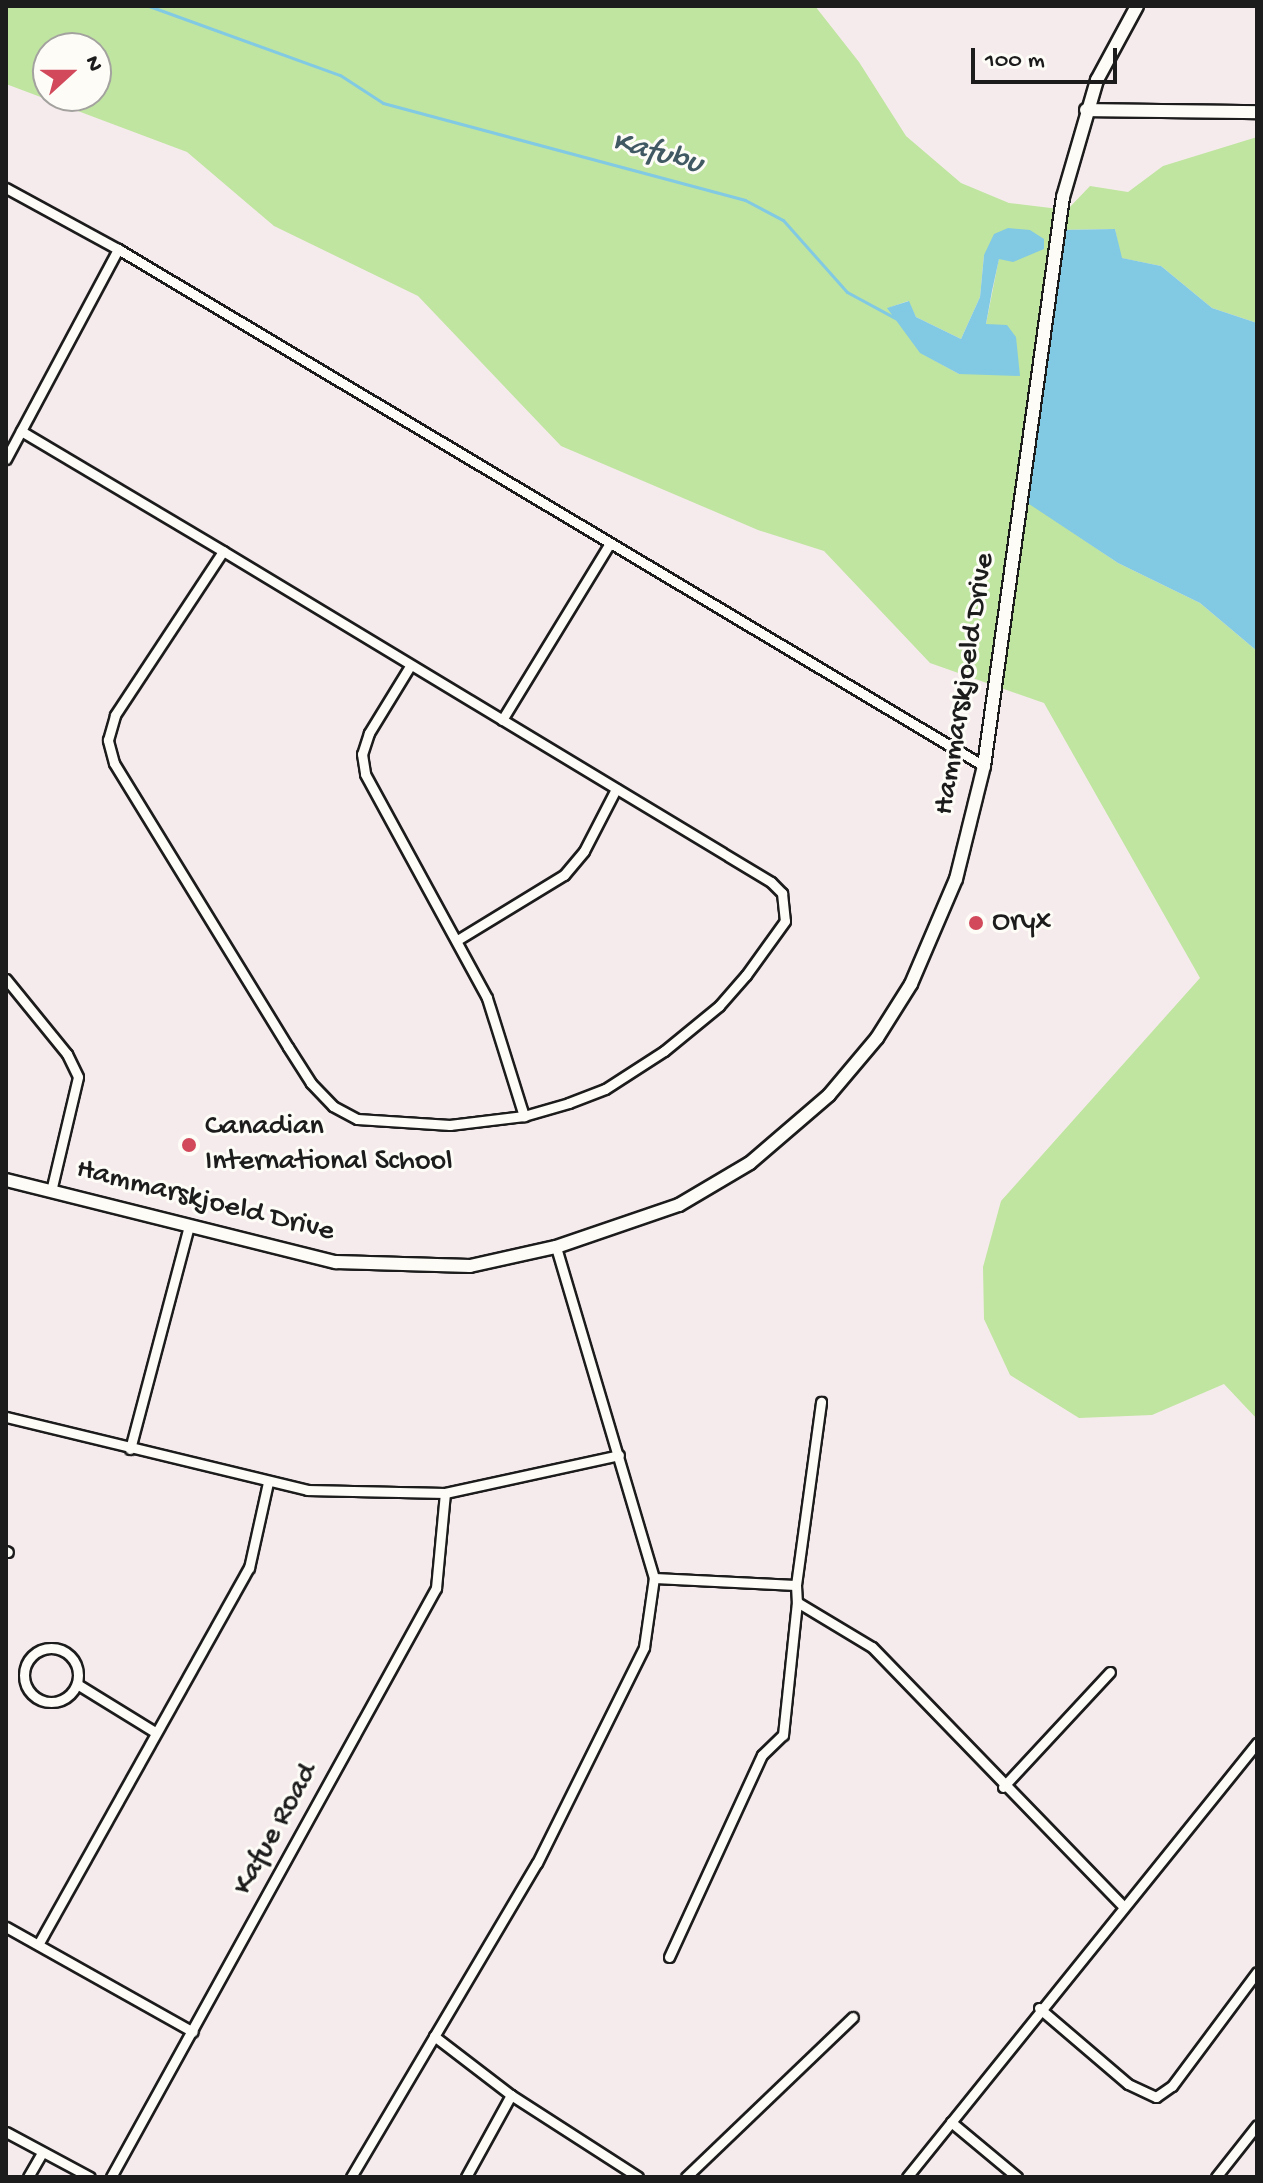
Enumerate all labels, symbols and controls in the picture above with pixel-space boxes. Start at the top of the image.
north arrow [32,32,112,112]
scale bar [975,32,1121,82]
text: 100 m [985,47,1045,76]
text: N [78,53,107,75]
water label: Kafubu [608,124,706,184]
street label: Hammarskjoeld Drive [928,551,1004,817]
place label: Oryx [992,905,1051,941]
marker: Oryx [967,914,985,932]
place label: Canadian International School [205,1110,453,1180]
marker: Canadian International School [180,1136,198,1154]
street label: Hammarskjoeld Drive [72,1153,338,1251]
street label: Kafue Road [226,1758,328,1902]

